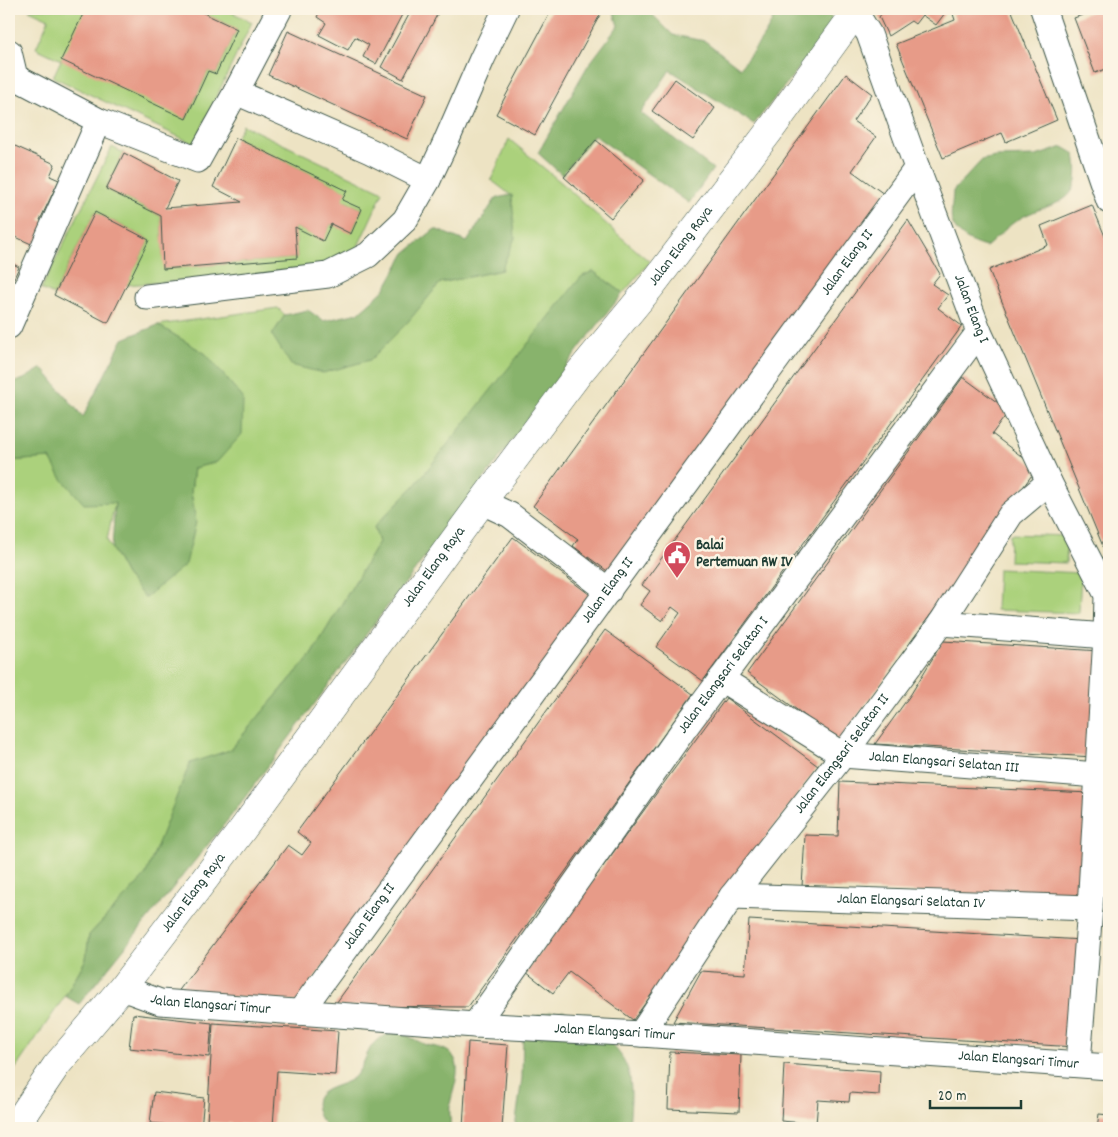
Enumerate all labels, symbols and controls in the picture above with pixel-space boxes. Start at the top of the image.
street label: Jalan Elang Raya [644,201,720,291]
street label: Jalan Elang II [816,225,880,300]
street label: Jalan Elang I [947,271,994,348]
street label: Jalan Elang Raya [397,522,472,612]
place label: Balai Pertemuan RW IV [696,535,793,574]
public building icon: Balai Pertemuan RW IV [662,540,692,579]
street label: Jalan Elang II [576,553,640,628]
street label: Jalan Elangsari Selatan I [673,612,775,739]
street label: Jalan Elangsari Selatan II [789,689,896,819]
street label: Jalan Elangsari Selatan III [868,746,1020,780]
street label: Jalan Elang Raya [156,848,232,938]
street label: Jalan Elang II [338,879,402,954]
street label: Jalan Elangsari Selatan IV [836,889,986,916]
street label: Jalan Elangsari Timur [147,988,272,1021]
street label: Jalan Elangsari Timur [554,1018,676,1047]
street label: Jalan Elangsari Timur [957,1045,1080,1076]
scale bar [930,1077,1022,1109]
text: 20 m [938,1086,966,1108]

